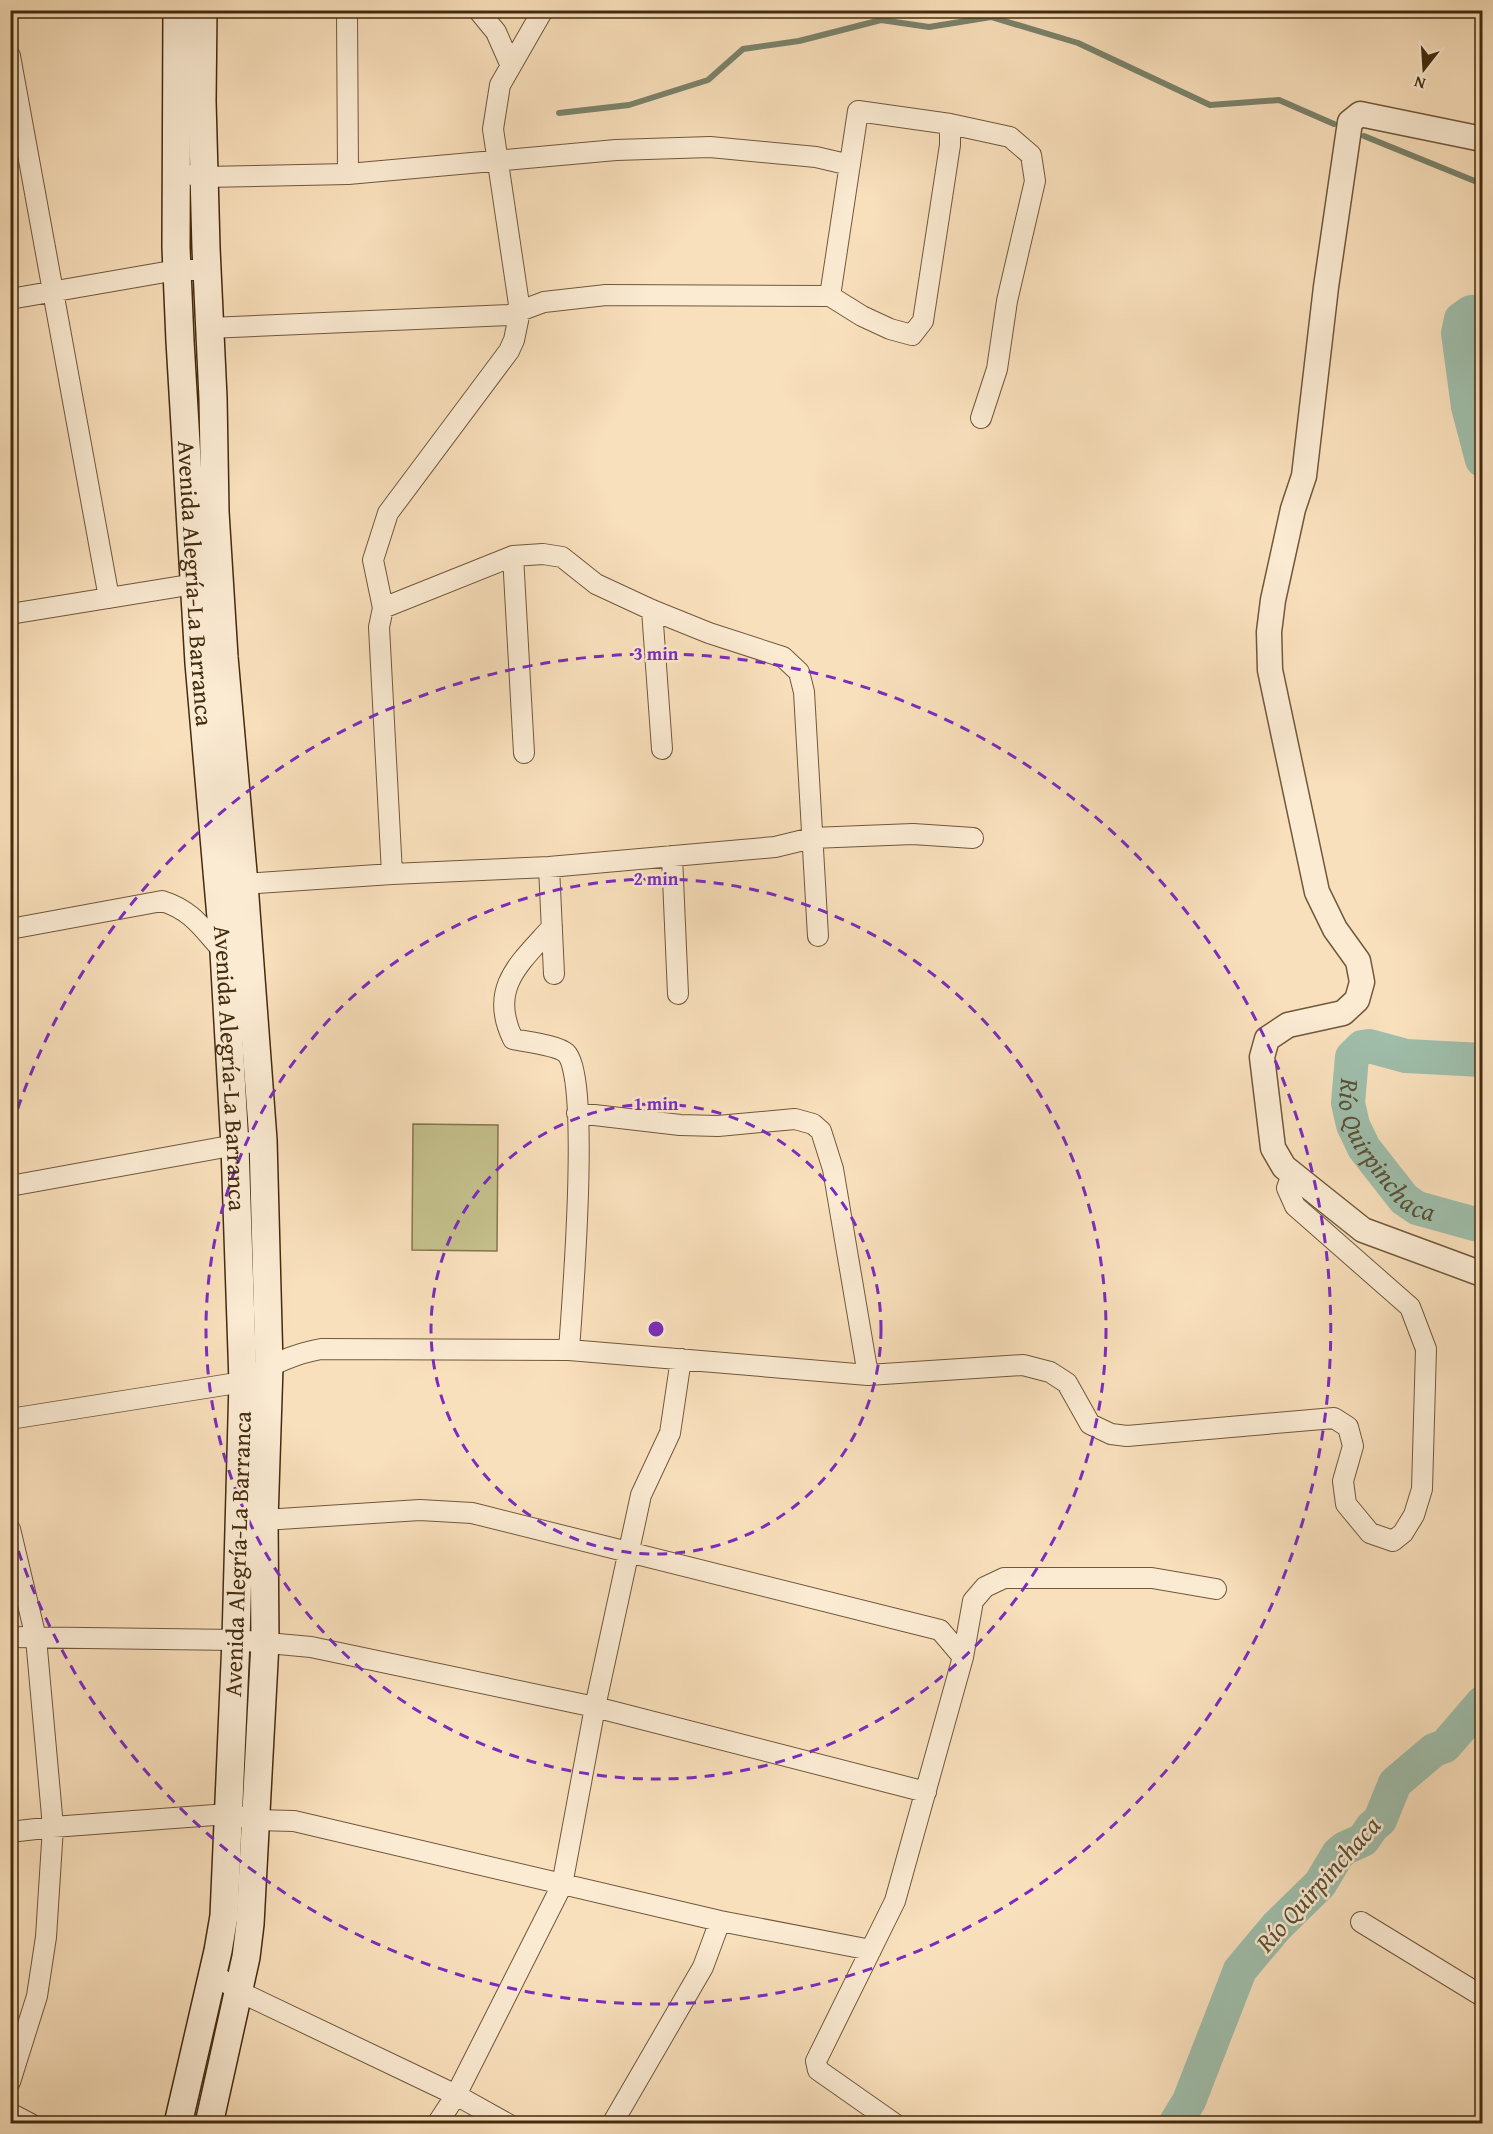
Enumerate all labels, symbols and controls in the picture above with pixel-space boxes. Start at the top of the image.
north arrow [1394,39,1454,99]
text: N [1411,70,1428,96]
street label: Avenida Alegría-La Barranca [169,440,222,728]
text: 3 min [634,640,679,667]
text: 2 min [634,865,679,892]
street label: Avenida Alegría-La Barranca [205,924,255,1212]
water label: Río Quirpinchaca [1329,1076,1440,1231]
text: 1 min [634,1090,679,1117]
centre of rings [646,1319,666,1339]
street label: Avenida Alegría-La Barranca [215,1410,260,1698]
water label: Río Quirpinchaca [1245,1807,1389,1961]

